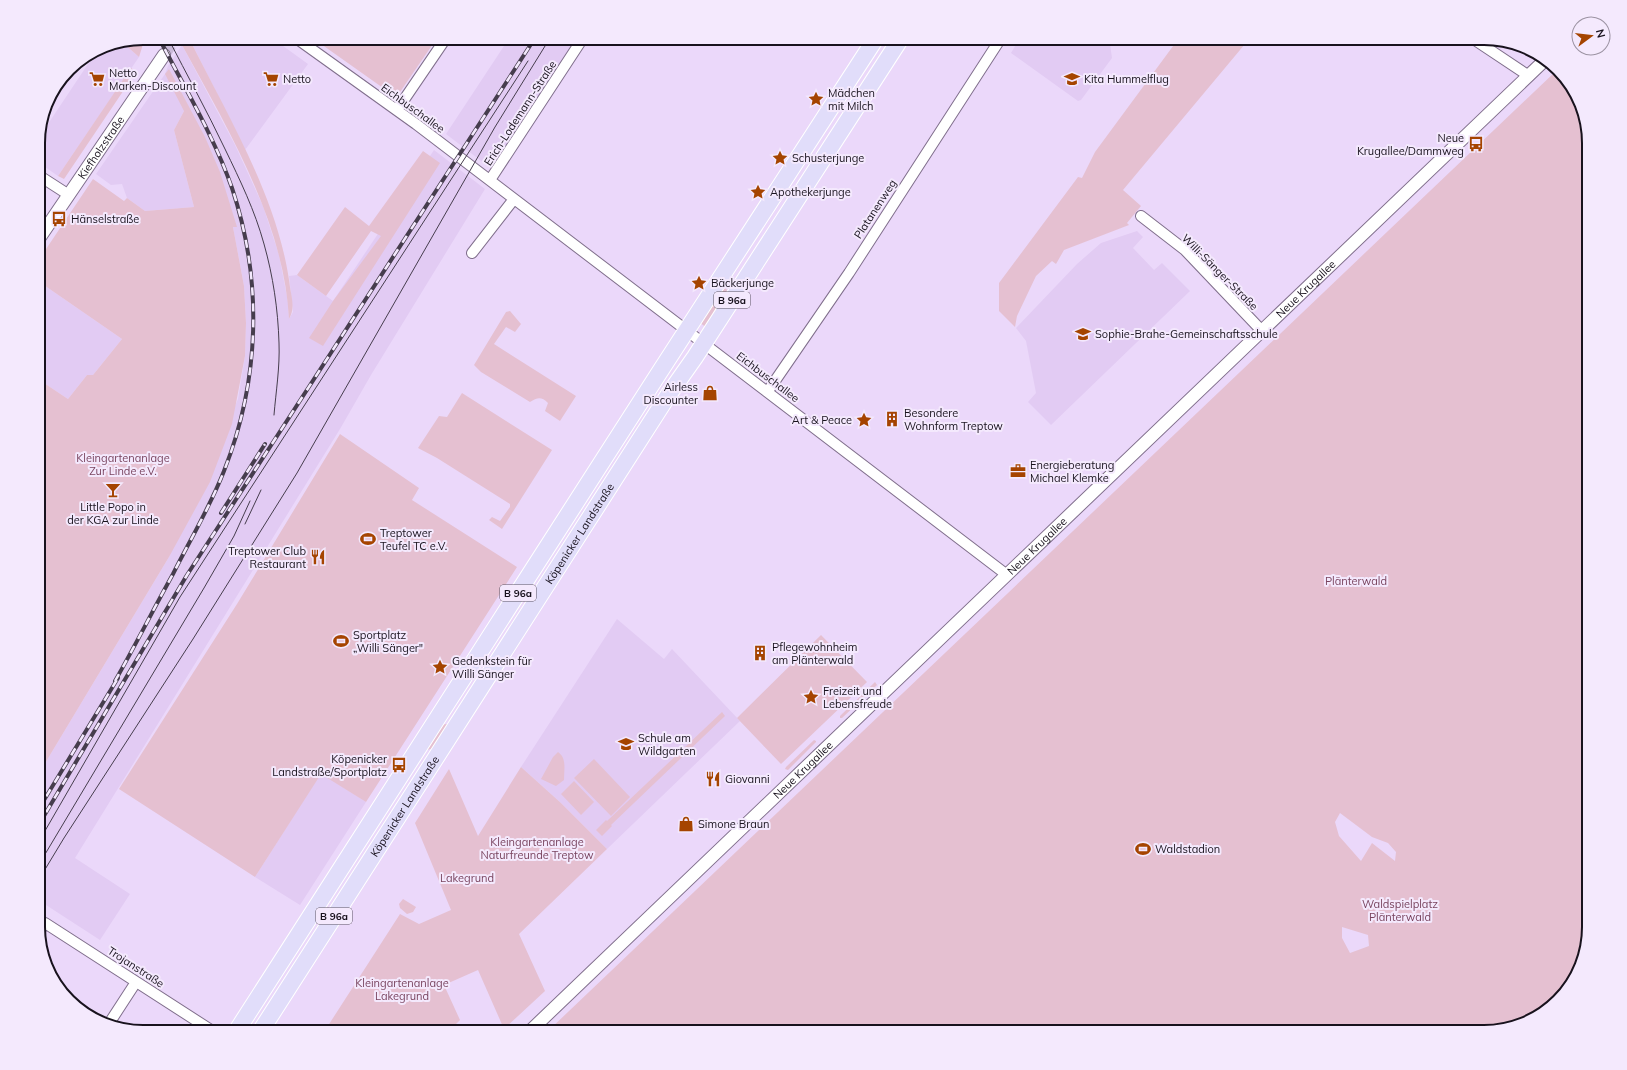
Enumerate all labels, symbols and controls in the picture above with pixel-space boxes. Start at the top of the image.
north arrow [1571,16,1611,56]
text: N [1593,28,1608,39]
street label: Erich-Lodemann-Straße [481,58,559,168]
place label: Netto Marken-Discount [109,66,196,93]
supermarket icon: Netto Marken-Discount [88,70,106,88]
supermarket icon: Netto [262,70,280,88]
school or university icon: Kita Hummelflug [1063,70,1081,88]
place label: Netto [283,72,311,86]
place label: Kita Hummelflug [1084,72,1169,86]
street label: Eichbuschallee [379,80,447,136]
place label: Mädchen mit Milch [828,86,875,113]
place icon: Mädchen mit Milch [807,90,825,108]
street label: Kiefholzstraße [75,113,127,182]
place label: Neue Krugallee/Dammweg [1357,131,1464,158]
bus stop icon: Neue Krugallee/Dammweg [1467,135,1485,153]
place icon: Schusterjunge [771,149,789,167]
place label: Schusterjunge [792,151,864,165]
street label: Platanenweg [851,177,899,241]
place icon: Apothekerjunge [749,183,767,201]
place label: Apothekerjunge [770,185,851,199]
bus stop icon: Hänselstraße [50,210,68,228]
place label: Hänselstraße [71,212,139,226]
street label: Willi-Sänger-Straße [1179,231,1261,313]
street label: Neue Krugallee [1273,257,1339,321]
place icon: Bäckerjunge [690,274,708,292]
place label: Bäckerjunge [711,276,774,290]
road number: B 96a [714,292,750,308]
school or university icon: Sophie-Brahe-Gemeinschaftsschule [1074,325,1092,343]
place label: Sophie-Brahe-Gemeinschaftsschule [1095,327,1278,341]
street label: Eichbuschallee [734,349,802,405]
place label: Airless Discounter [644,380,698,407]
shop icon: Airless Discounter [701,384,719,402]
place label: Besondere Wohnform Treptow [904,406,1003,433]
building icon: Besondere Wohnform Treptow [883,410,901,428]
place icon: Art & Peace [855,411,873,429]
place label: Art & Peace [792,413,852,427]
park label: Kleingartenanlage Zur Linde e.V. [76,451,170,478]
place label: Energieberatung Michael Klemke [1030,458,1114,485]
office icon: Energieberatung Michael Klemke [1009,462,1027,480]
bar icon: Little Popo in der KGA zur Linde [104,481,122,499]
street label: Köpenicker Landstraße [542,481,617,587]
place label: Little Popo in der KGA zur Linde [67,500,159,527]
street label: Neue Krugallee [1004,514,1070,578]
place label: Treptower Teufel TC e.V. [380,526,447,553]
sports icon: Treptower Teufel TC e.V. [359,530,377,548]
place label: Treptower Club Restaurant [228,544,306,571]
restaurant icon: Treptower Club Restaurant [309,548,327,566]
park label: Plänterwald [1325,574,1387,588]
road number: B 96a [500,585,536,601]
place label: Sportplatz „Willi Sänger" [353,628,423,655]
sports icon: Sportplatz „Willi Sänger" [332,632,350,650]
place label: Pflegewohnheim am Plänterwald [772,640,857,667]
building icon: Pflegewohnheim am Plänterwald [751,644,769,662]
place label: Gedenkstein für Willi Sänger [452,654,532,681]
place icon: Gedenkstein für Willi Sänger [431,658,449,676]
place label: Freizeit und Lebensfreude [823,684,892,711]
place icon: Freizeit und Lebensfreude [802,688,820,706]
place label: Schule am Wildgarten [638,731,696,758]
school or university icon: Schule am Wildgarten [617,735,635,753]
street label: Neue Krugallee [770,738,836,802]
place label: Köpenicker Landstraße/Sportplatz [272,752,387,779]
street label: Köpenicker Landstraße [367,753,442,859]
bus stop icon: Köpenicker Landstraße/Sportplatz [390,756,408,774]
restaurant icon: Giovanni [704,770,722,788]
place label: Giovanni [725,772,770,786]
shop icon: Simone Braun [677,815,695,833]
place label: Simone Braun [698,817,770,831]
park label: Kleingartenanlage Naturfreunde Treptow [481,835,594,862]
sports icon: Waldstadion [1134,840,1152,858]
place label: Waldstadion [1155,842,1220,856]
park label: Lakegrund [440,871,494,885]
park label: Waldspielplatz Plänterwald [1362,897,1438,924]
road number: B 96a [316,908,352,924]
street label: Trojanstraße [105,944,167,990]
park label: Kleingartenanlage Lakegrund [355,976,449,1003]

